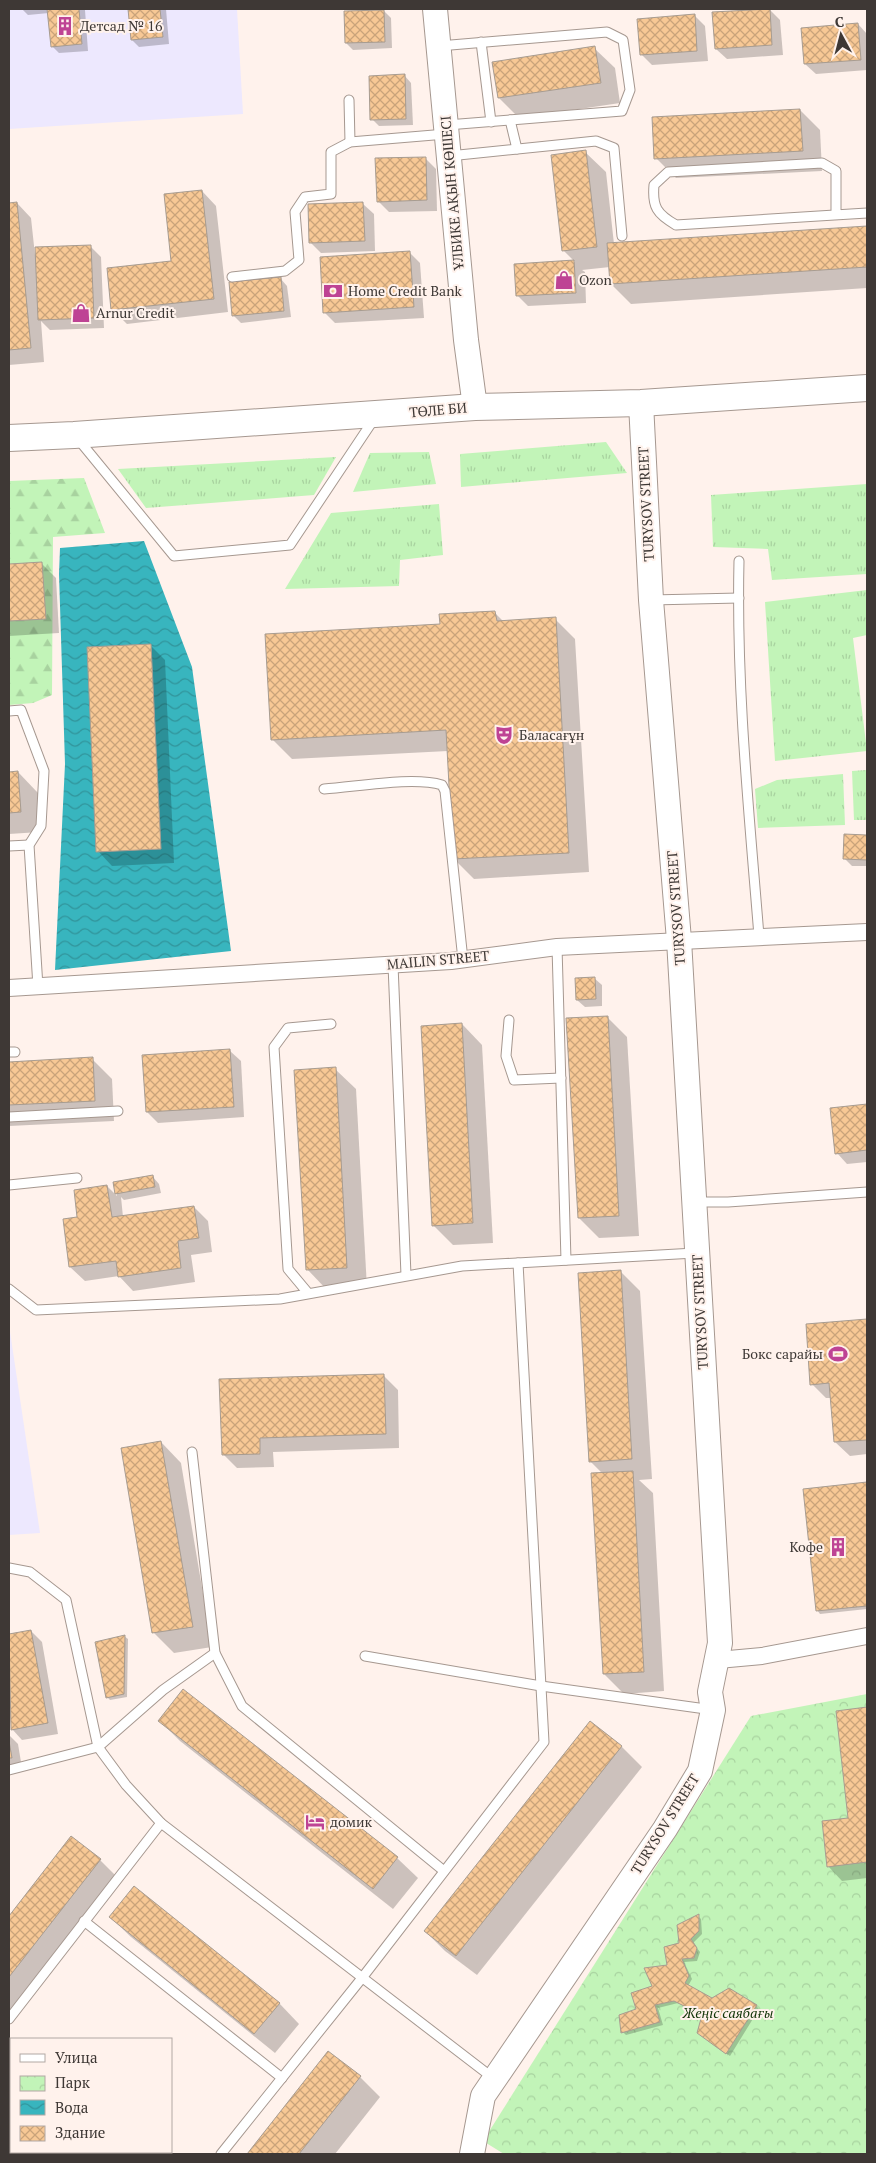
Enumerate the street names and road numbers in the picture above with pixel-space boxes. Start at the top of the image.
street label: ҰЛБИКЕ АҚЫН КӨШЕСІ [435,115,468,271]
street label: ТӨЛЕ БИ [408,398,468,421]
street label: TURYSOV STREET [633,446,658,562]
street label: TURYSOV STREET [662,850,689,966]
street label: MAILIN STREET [386,946,490,973]
street label: TURYSOV STREET [687,1254,712,1370]
street label: TURYSOV STREET [626,1770,703,1878]

